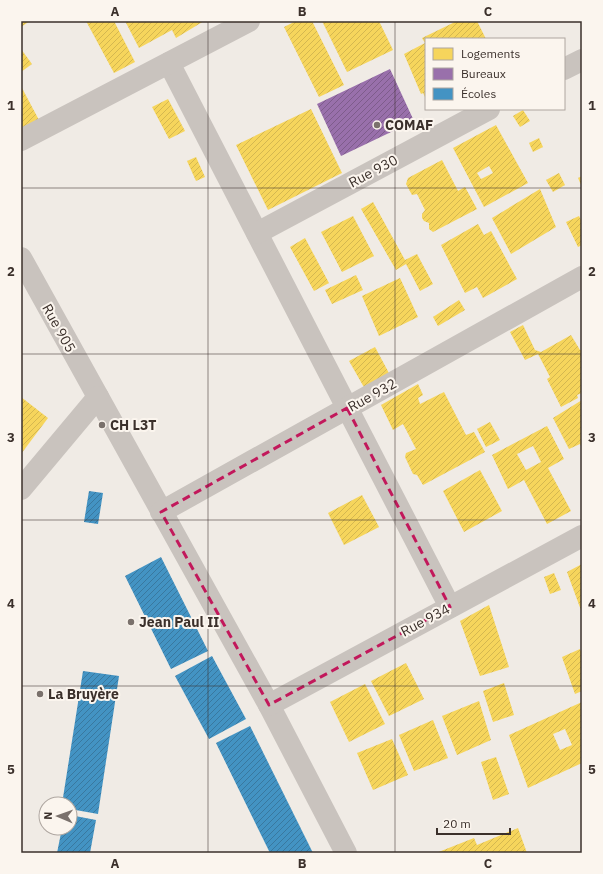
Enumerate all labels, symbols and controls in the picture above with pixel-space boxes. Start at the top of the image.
text: A [111,3,120,20]
text: B [298,3,307,20]
text: C [484,3,493,20]
legend [425,38,565,110]
text: Logements [461,46,521,61]
text: Bureaux [461,66,506,81]
text: Écoles [461,86,496,101]
text: 1 [7,97,15,114]
text: 1 [588,97,596,114]
place label: COMAF [385,116,433,134]
marker: COMAF [372,120,382,130]
street label: Rue 930 [345,151,401,191]
text: 2 [7,263,15,280]
text: 2 [588,263,596,280]
street label: Rue 905 [38,300,80,356]
street label: Rue 932 [344,374,400,416]
place label: CH L3T [110,416,157,434]
marker: CH L3T [97,420,107,430]
text: 3 [7,429,15,446]
text: 3 [588,429,596,446]
text: 4 [7,595,15,612]
text: 4 [588,595,596,612]
street label: Rue 934 [397,600,453,640]
place label: Jean Paul II [139,613,219,631]
marker: Jean Paul II [126,617,136,627]
place label: La Bruyère [48,685,119,703]
marker: La Bruyère [35,689,45,699]
text: 5 [7,761,15,778]
text: 5 [588,761,596,778]
north arrow [38,796,78,836]
scale bar [437,810,510,836]
text: N [41,811,55,820]
text: 20 m [443,816,471,831]
text: A [111,855,120,872]
text: B [298,855,307,872]
text: C [484,855,493,872]

